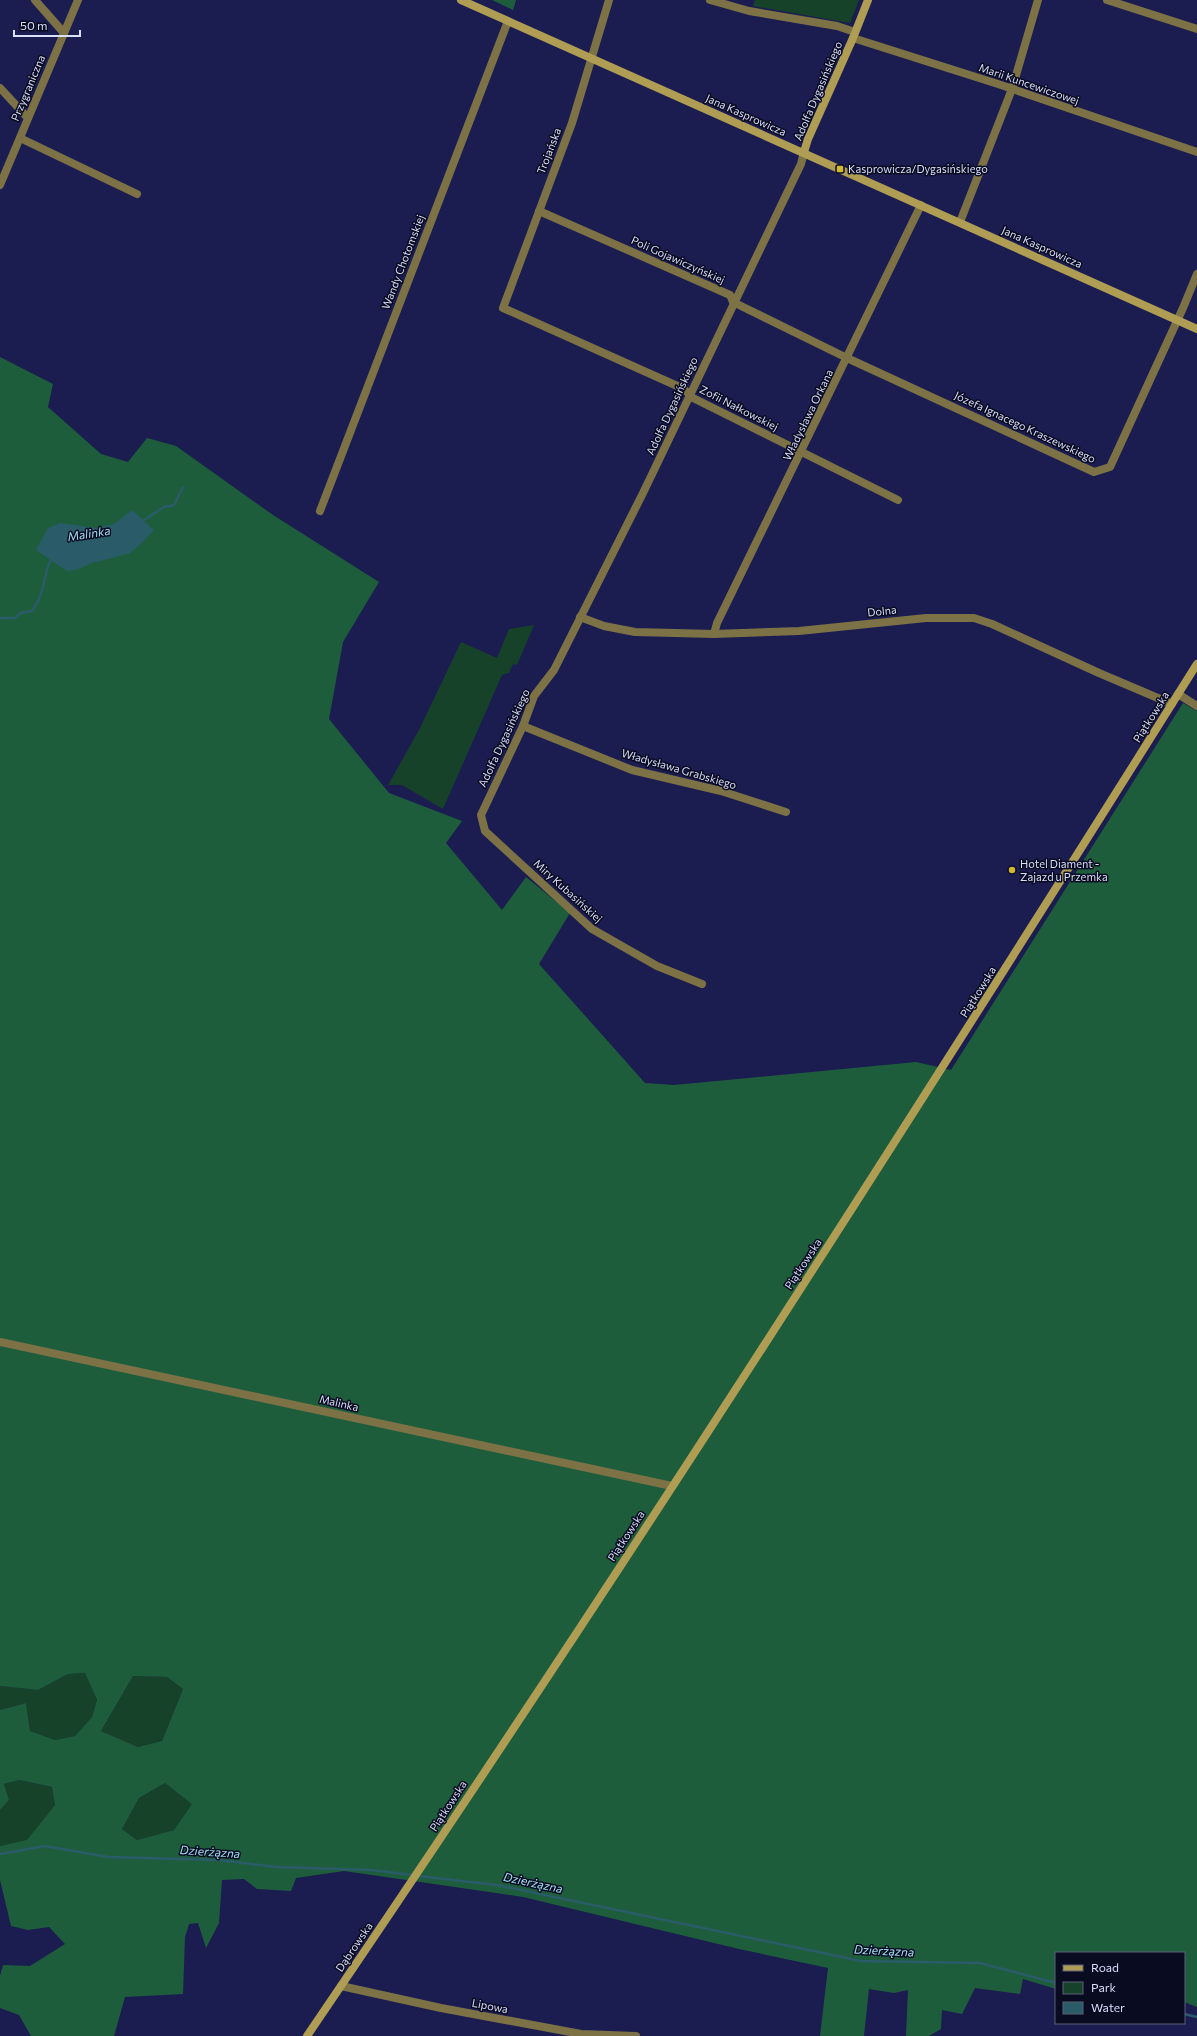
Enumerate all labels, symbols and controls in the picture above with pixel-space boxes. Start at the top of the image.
scale bar [14,12,80,38]
text: 50 m [20,18,48,32]
street label: Adolfa Dygasińskiego [791,39,845,142]
street label: Przygraniczna [8,53,47,123]
street label: Marii Kuncewiczowej [977,60,1081,107]
street label: Jana Kasprowicza [704,91,788,139]
street label: Trojańska [534,126,563,176]
place label: Kasprowicza/Dygasińskiego [848,162,988,175]
marker: Kasprowicza/Dygasińskiego [835,164,845,174]
street label: Wandy Chotomskiej [379,213,427,311]
street label: Jana Kasprowicza [1000,223,1084,271]
street label: Poli Gojawiczyńskiej [629,233,727,286]
street label: Adolfa Dygasińskiego [643,354,700,457]
street label: Władysława Orkana [780,367,835,462]
street label: Zofii Nałkowskiej [698,382,781,433]
street label: Józefa Ignacego Kraszewskiego [952,388,1098,466]
water label: Malinka [66,523,111,543]
street label: Dolna [867,602,897,619]
street label: Adolfa Dygasińskiego [475,686,532,789]
street label: Piątkowska [1130,689,1171,745]
street label: Władysława Grabskiego [620,746,739,791]
street label: Miry Kubasińskiej [531,856,605,925]
place label: Hotel Diament - Zajazd u Przemka [1020,857,1108,883]
marker: Hotel Diament - Zajazd u Przemka [1007,865,1017,875]
street label: Piątkowska [957,964,998,1020]
street label: Piątkowska [781,1236,824,1291]
street label: Malinka [318,1392,360,1413]
street label: Piątkowska [604,1508,647,1563]
street label: Piątkowska [426,1778,469,1833]
water label: Dzierżązna [179,1842,241,1860]
water label: Dzierżązna [502,1869,564,1895]
street label: Dąbrowska [332,1920,375,1974]
water label: Dzierżązna [854,1941,915,1959]
legend [1055,1952,1185,2024]
text: Road [1091,1960,1119,1974]
text: Park [1091,1980,1117,1994]
street label: Lipowa [471,1996,509,2015]
text: Water [1091,2000,1125,2014]

